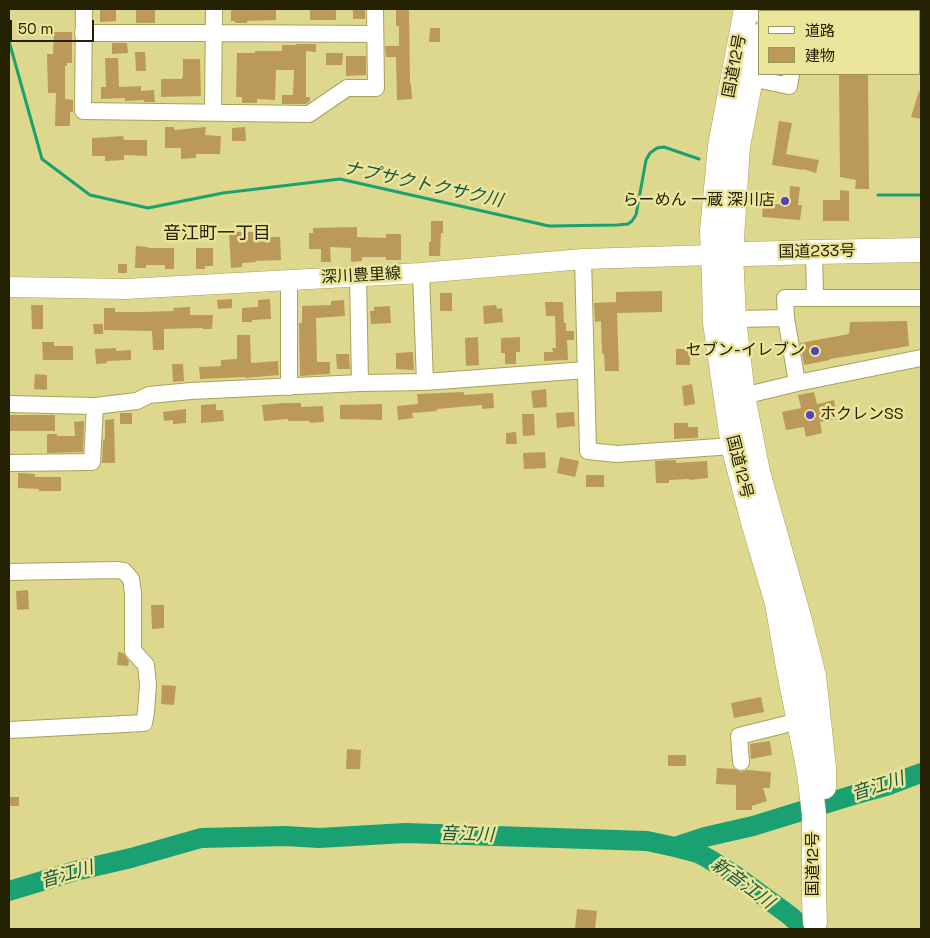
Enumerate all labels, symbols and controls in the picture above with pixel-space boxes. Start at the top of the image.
scale bar [12,10,96,42]
legend [758,10,920,75]
text: 50 m [18,19,53,38]
text: 道路 [805,21,835,40]
street label: 国道12号 [719,33,751,99]
text: 建物 [805,46,835,65]
water label: ナプサクトクサク川 [342,158,504,212]
place label: らーめん 一蔵 深川店 [623,191,775,211]
marker: らーめん 一蔵 深川店 [779,195,791,207]
district label: 音江町一丁目 [163,223,271,245]
street label: 国道233号 [778,242,856,262]
street label: 深川豊里線 [321,264,401,288]
place label: セブン-イレブン [686,341,805,361]
marker: セブン-イレブン [809,345,821,357]
place label: ホクレンSS [820,405,904,425]
marker: ホクレンSS [804,409,816,421]
street label: 国道12号 [722,433,756,501]
water label: 音江川 [849,768,907,806]
water label: 音江川 [440,823,494,847]
street label: 国道12号 [804,832,824,896]
water label: 新音江川 [707,854,777,914]
water label: 音江川 [38,857,96,893]

